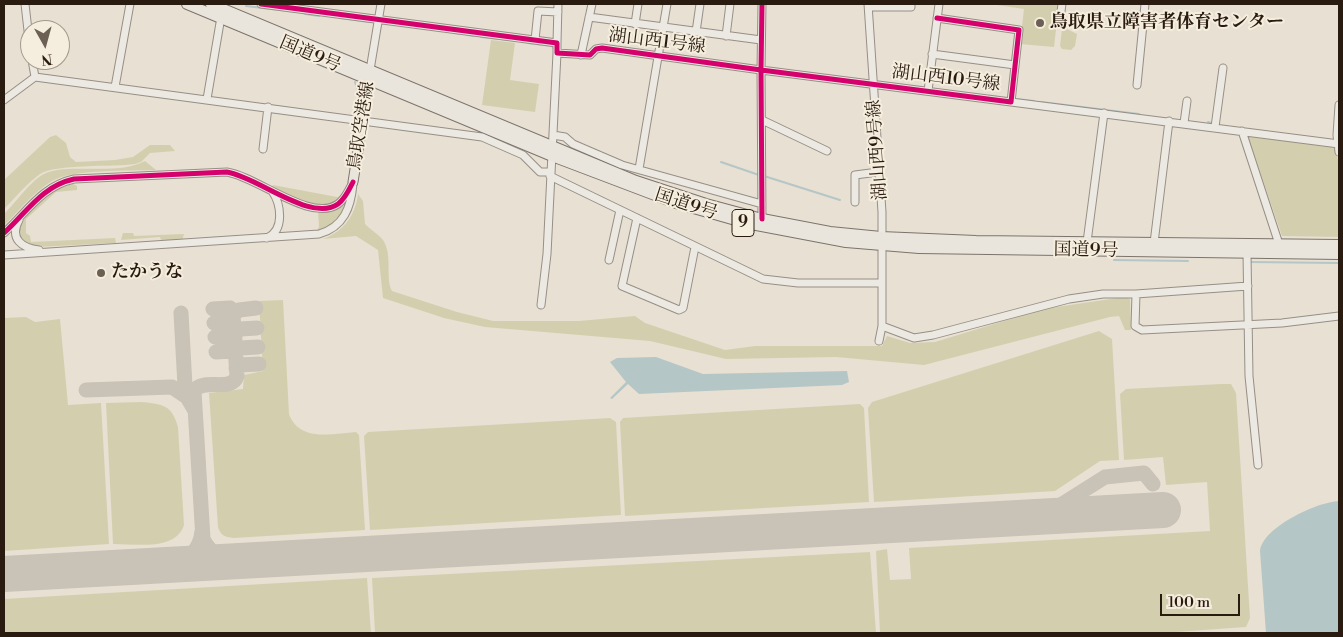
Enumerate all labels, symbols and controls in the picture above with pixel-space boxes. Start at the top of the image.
place label: 鳥取県立障害者体育センター [1050,12,1284,34]
marker: 鳥取県立障害者体育センター [1034,17,1046,29]
north arrow [20,20,70,70]
street label: 湖山西1号線 [607,25,707,59]
street label: 国道9号 [276,32,344,78]
text: N [40,49,53,69]
street label: 湖山西10号線 [891,62,1001,96]
street label: 鳥取空港線 [344,80,380,172]
street label: 湖山西9号線 [864,99,892,201]
street label: 国道9号 [652,185,720,225]
road number: 9 [732,210,754,237]
street label: 国道9号 [1053,240,1119,262]
place label: たかうな [111,262,183,284]
marker: たかうな [95,267,107,279]
scale bar [1163,584,1243,616]
text: 100 m [1168,593,1210,612]

